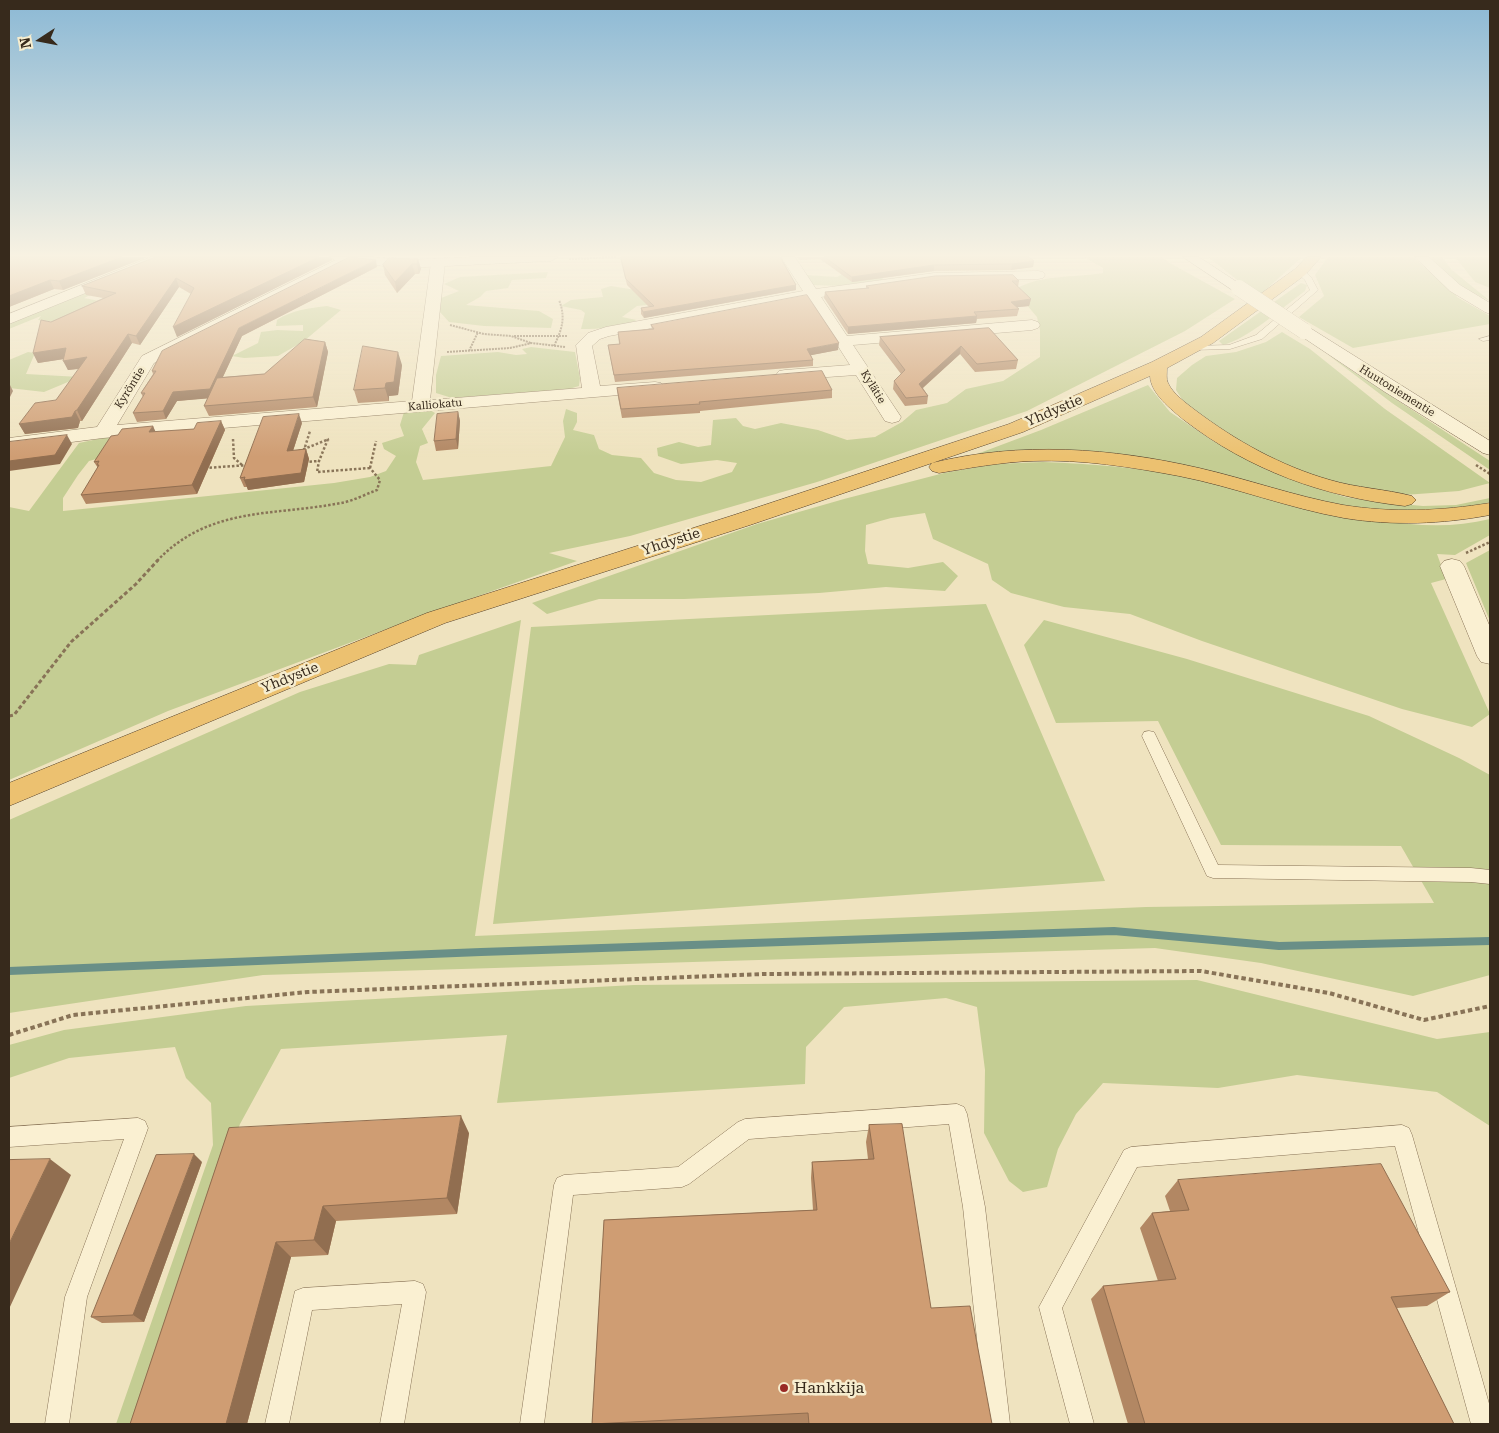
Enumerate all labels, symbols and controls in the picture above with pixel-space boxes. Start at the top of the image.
north arrow [15,15,65,65]
text: N [16,36,34,50]
street label: Huutoniementie [1357,362,1437,420]
street label: Kyröntie [112,365,148,411]
street label: Kylätie [858,368,888,406]
street label: Yhdystie [1023,392,1085,430]
street label: Kalliokatu [407,396,463,414]
street label: Yhdystie [640,525,702,559]
street label: Yhdystie [259,659,321,697]
place label: Hankkija [794,1378,864,1398]
marker: Hankkija [778,1382,790,1394]

